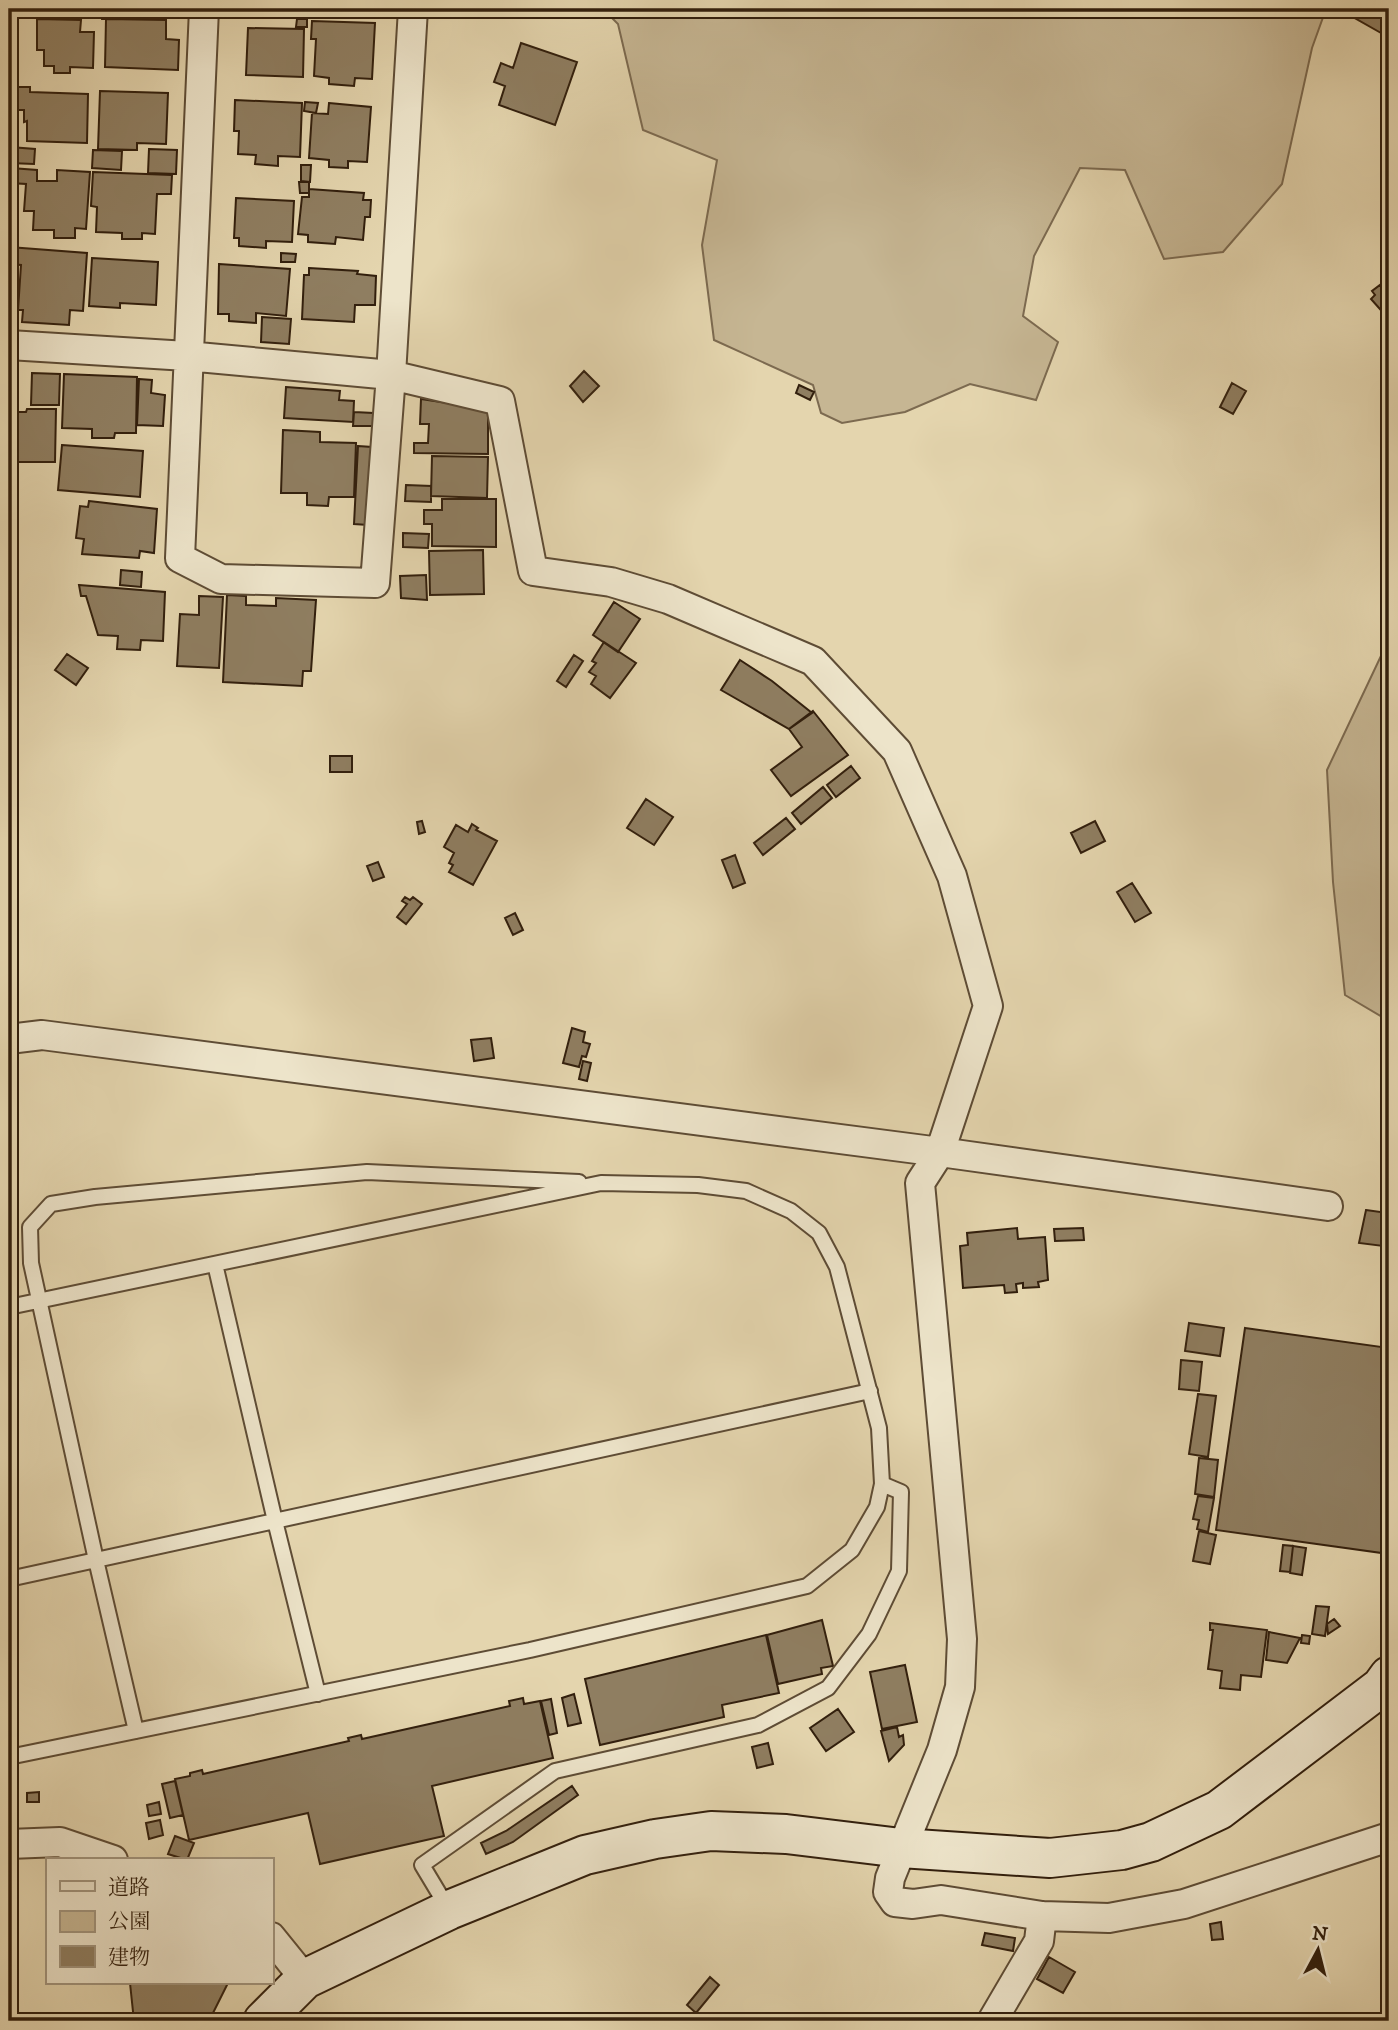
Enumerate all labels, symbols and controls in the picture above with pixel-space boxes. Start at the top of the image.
legend [46,1858,273,1984]
text: 道路 [108,1875,150,1901]
text: 公園 [108,1909,150,1935]
north arrow [1282,1914,1352,1984]
text: N [1311,1922,1329,1947]
text: 建物 [108,1945,150,1971]

